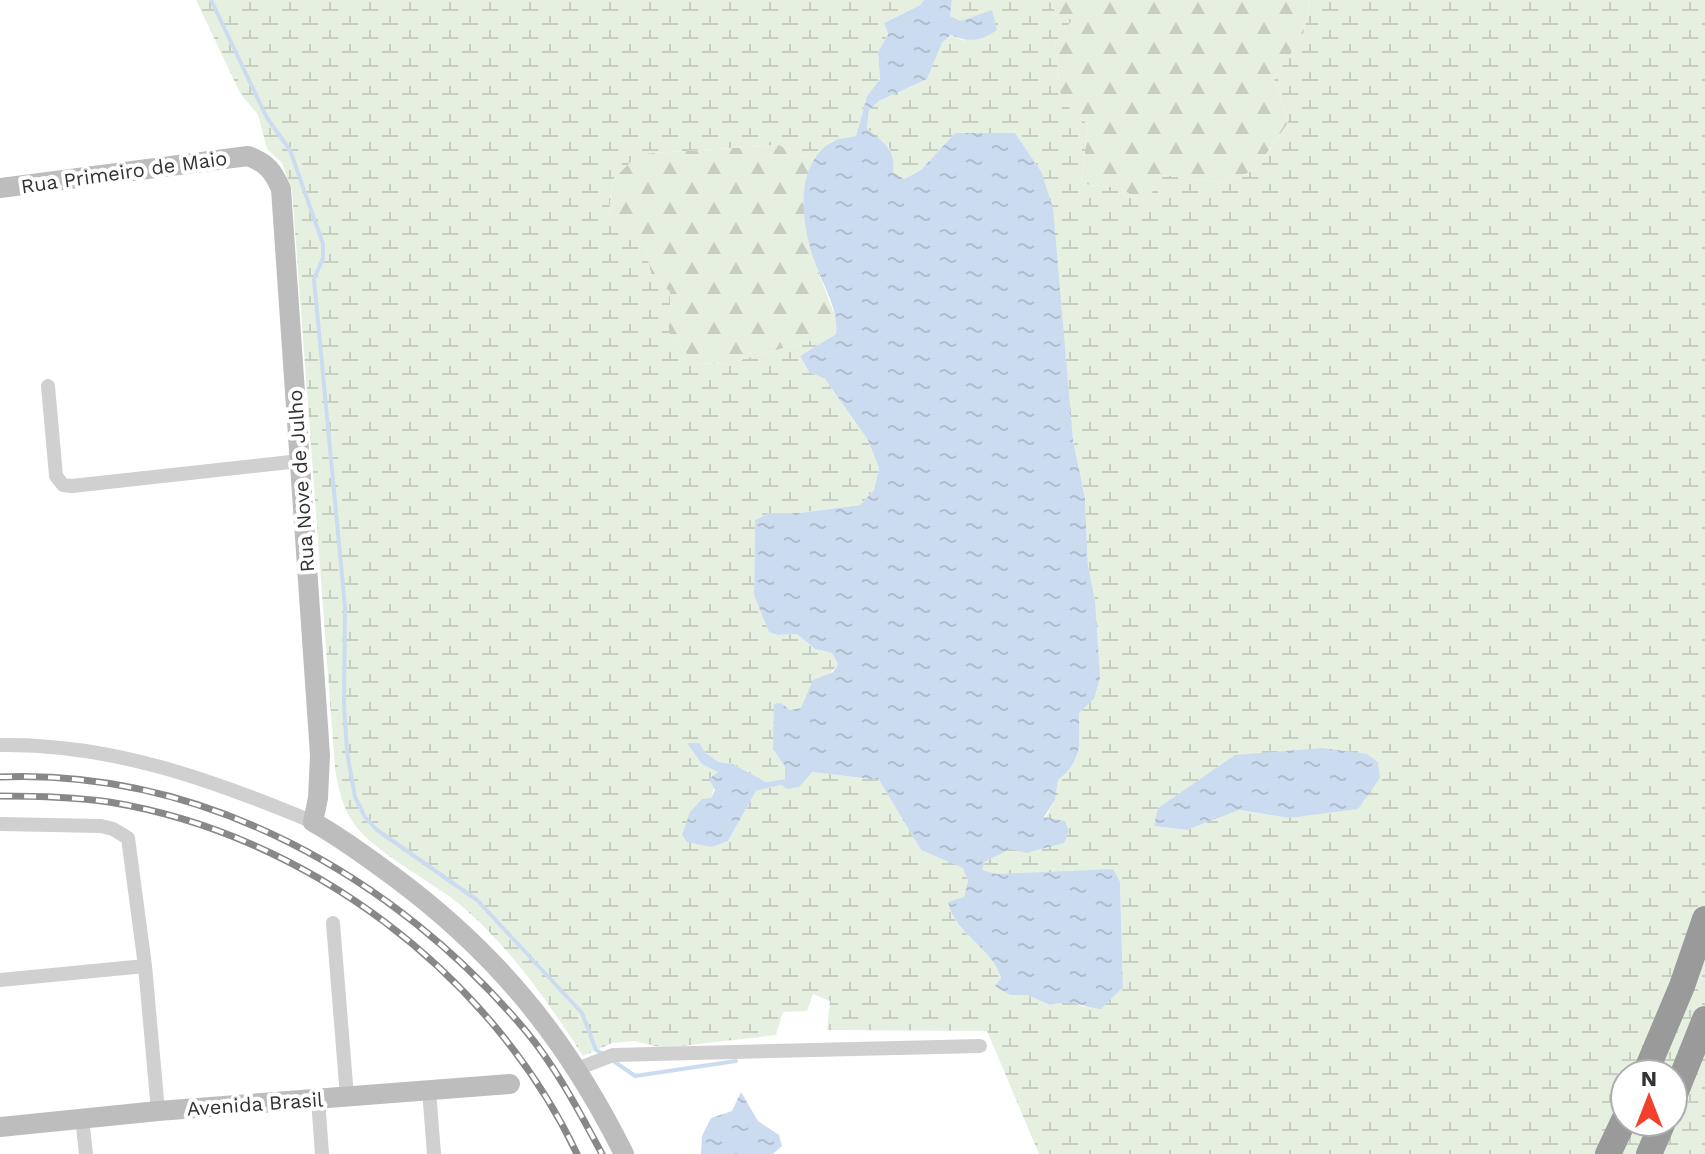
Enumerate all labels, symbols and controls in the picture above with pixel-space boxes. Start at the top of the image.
street label: Rua Primeiro de Maio [19,146,229,198]
street label: Rua Nove de Julho [283,389,319,573]
north arrow [1609,1058,1689,1138]
text: N [1641,1066,1657,1091]
street label: Avenida Brasil [186,1087,324,1121]

